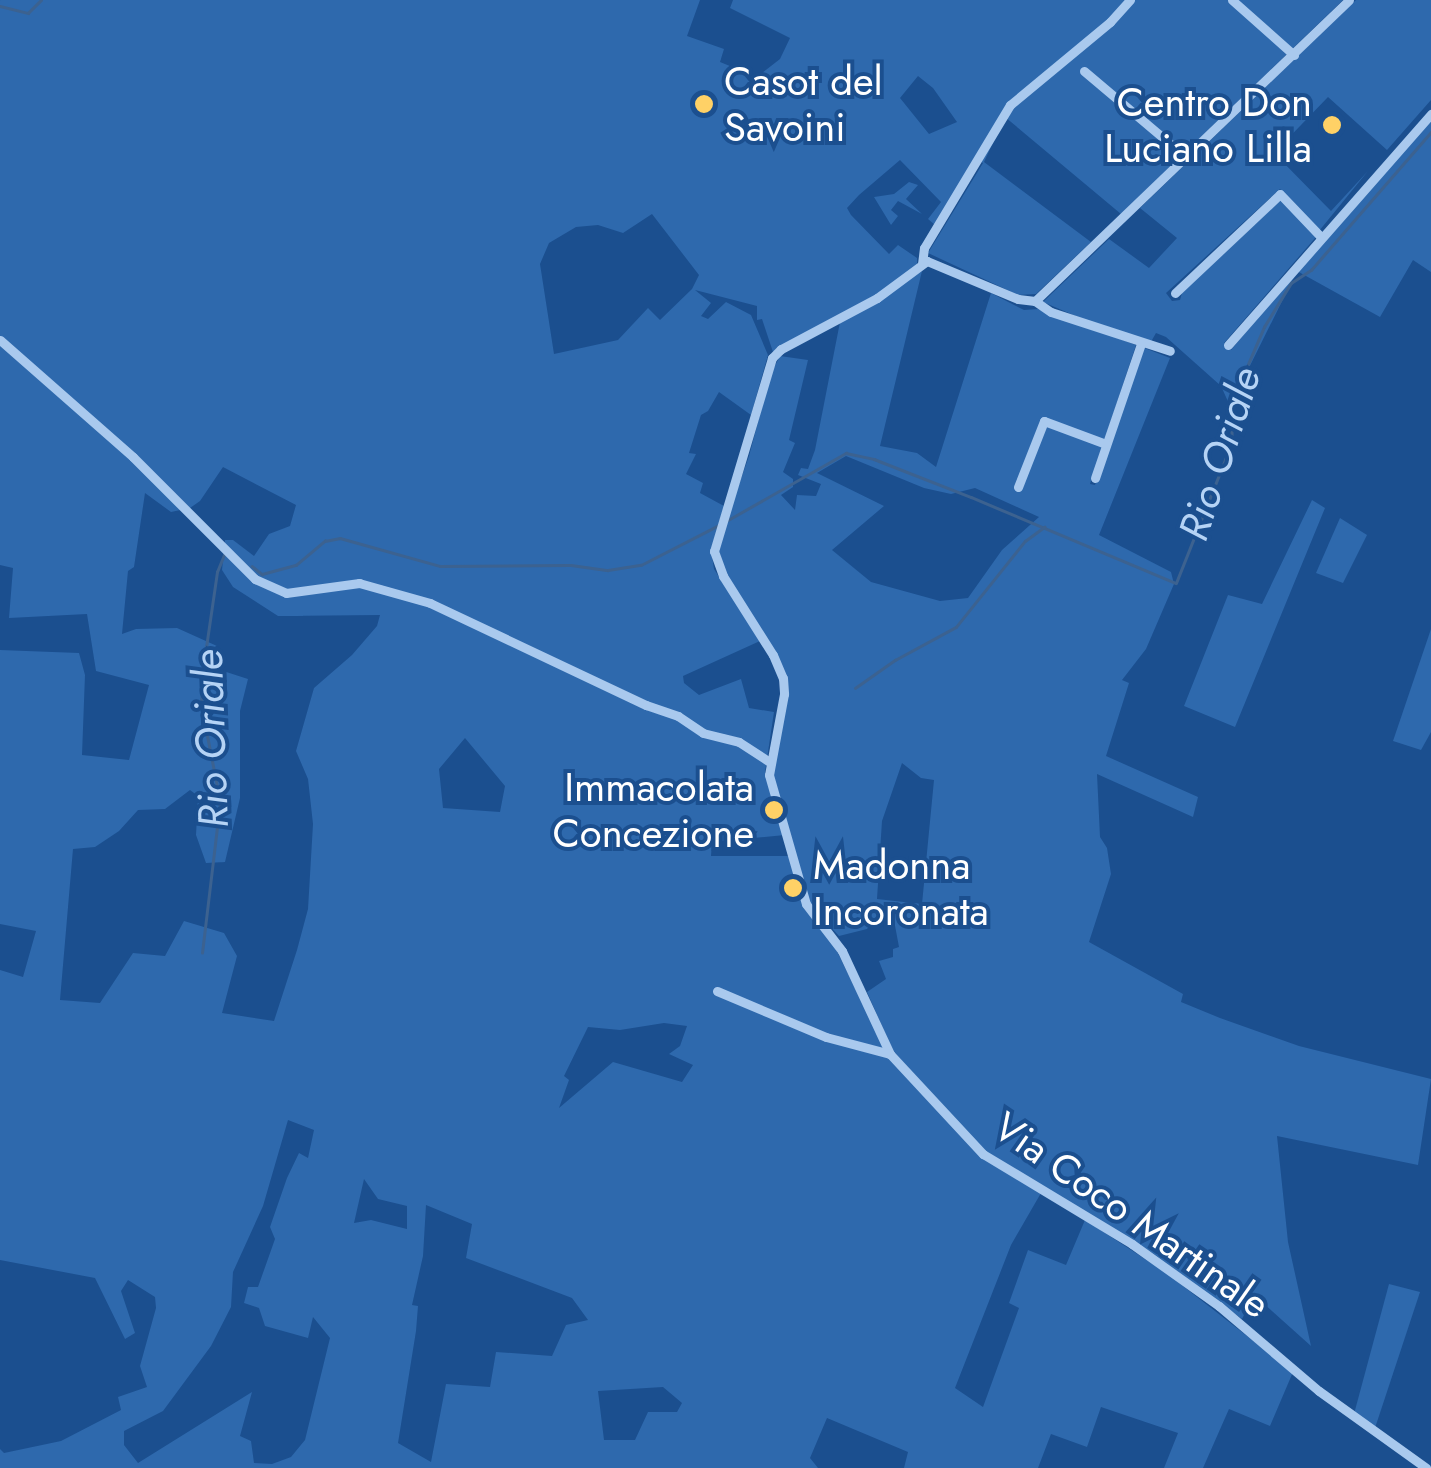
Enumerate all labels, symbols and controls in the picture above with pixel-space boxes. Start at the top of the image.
place label: Casot del Savoini [724,57,883,151]
place label: Centro Don Luciano Lilla [1104,78,1312,172]
marker: Casot del Savoini [693,93,715,115]
marker: Centro Don Luciano Lilla [1321,114,1343,136]
water label: Rio Oriale [1168,361,1272,547]
water label: Rio Oriale [183,649,239,829]
place label: Immacolata Concezione [552,763,754,857]
marker: Immacolata Concezione [763,799,785,821]
place label: Madonna Incoronata [813,841,989,935]
marker: Madonna Incoronata [782,877,804,899]
street label: Via Coco Martinale [985,1102,1279,1328]

